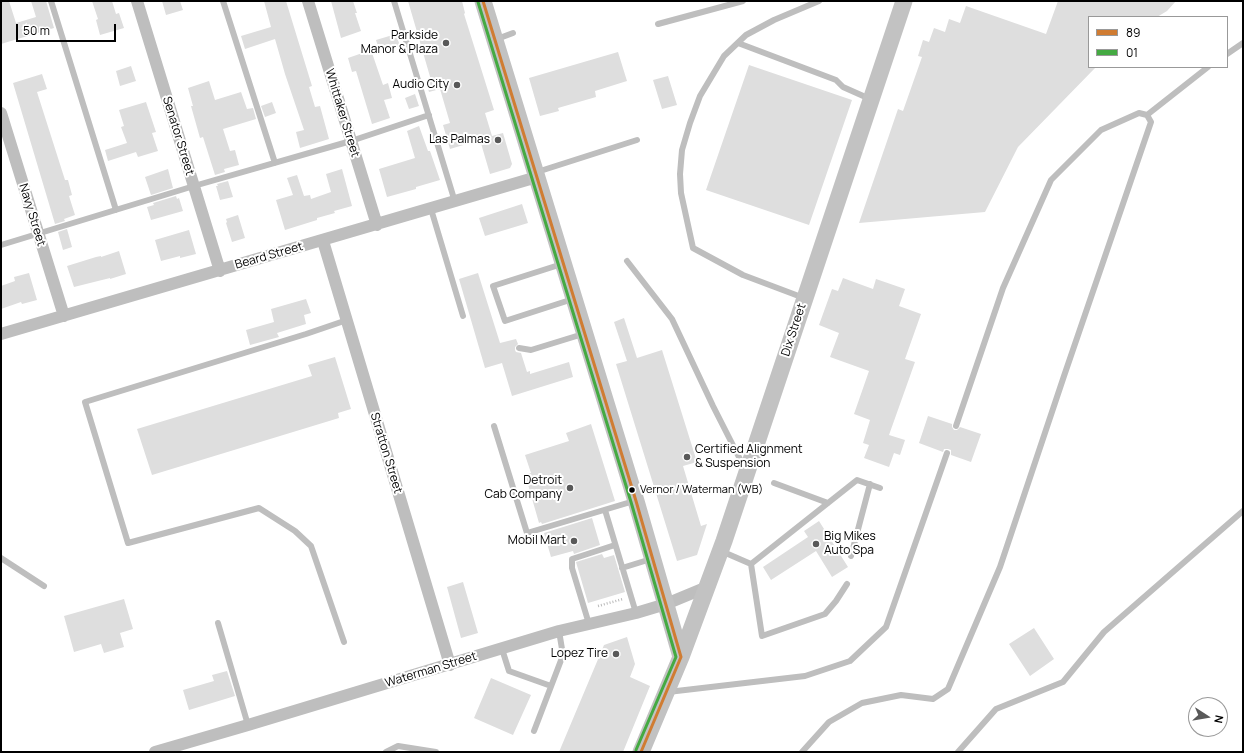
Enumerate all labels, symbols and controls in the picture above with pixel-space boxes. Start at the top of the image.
scale bar [18,16,118,42]
legend [1088,16,1228,68]
text: 50 m [23,22,50,39]
text: 89 [1126,24,1140,41]
place label: Parkside Manor & Plaza [361,29,438,57]
marker: Parkside Manor & Plaza [441,38,451,48]
text: 01 [1126,44,1138,61]
street label: Whittaker Street [322,67,362,159]
place label: Audio City [393,78,449,92]
marker: Audio City [452,80,462,90]
street label: Senator Street [159,95,197,177]
place label: Las Palmas [429,133,490,147]
marker: Las Palmas [493,135,503,145]
street label: Navy Street [16,182,48,248]
street label: Beard Street [233,239,305,273]
street label: Dix Street [779,302,809,358]
street label: Stratton Street [367,411,405,495]
place label: Certified Alignment & Suspension [695,443,803,471]
marker: Certified Alignment & Suspension [682,452,692,462]
place label: Detroit Cab Company [484,474,562,502]
marker: Detroit Cab Company [565,483,575,493]
place label: Vernor / Waterman (WB) [640,483,763,497]
marker: Vernor / Waterman (WB) [627,485,637,495]
place label: Big Mikes Auto Spa [824,530,876,558]
place label: Mobil Mart [508,534,566,548]
marker: Mobil Mart [569,536,579,546]
marker: Big Mikes Auto Spa [811,539,821,549]
place label: Lopez Tire [551,647,608,661]
street label: Waterman Street [384,649,478,691]
marker: Lopez Tire [611,649,621,659]
north arrow [1188,697,1228,737]
text: N [1211,714,1227,725]

